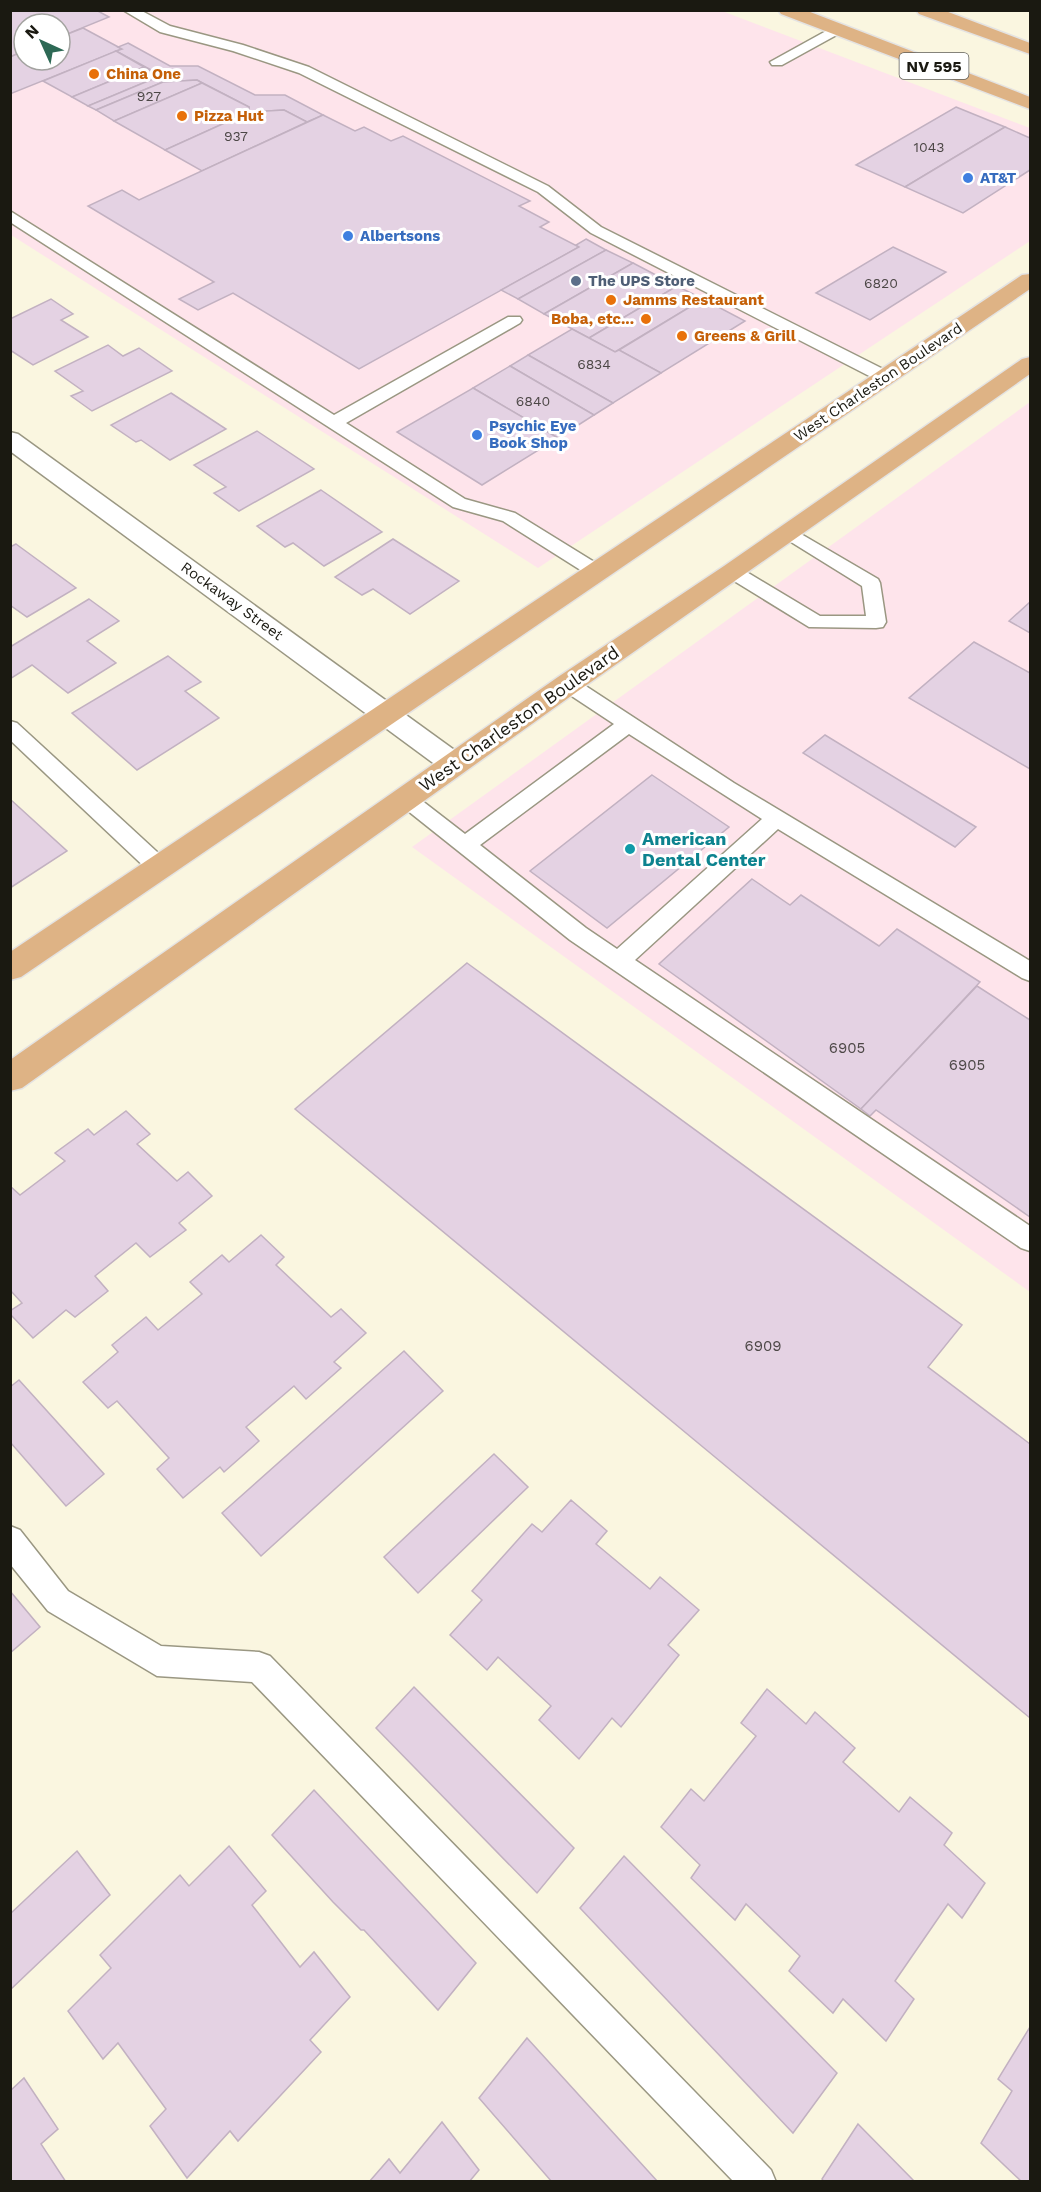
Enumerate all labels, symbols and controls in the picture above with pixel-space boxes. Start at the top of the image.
north arrow [12,12,72,72]
text: N [21,21,43,43]
road number: NV 595 [900,53,968,79]
place label: China One [106,65,181,83]
marker: China One [87,67,101,81]
house number: 927 [137,88,161,104]
place label: Pizza Hut [194,107,264,125]
marker: Pizza Hut [175,109,189,123]
house number: 937 [224,128,248,144]
house number: 1043 [914,139,944,155]
place label: AT&T [980,169,1017,187]
marker: AT&T [961,171,975,185]
place label: Albertsons [360,227,440,245]
marker: Albertsons [341,229,355,243]
place label: The UPS Store [588,272,695,290]
marker: The UPS Store [569,274,583,288]
house number: 6820 [864,275,898,291]
place label: Jamms Restaurant [623,291,764,309]
marker: Jamms Restaurant [604,293,618,307]
place label: Boba, etc... [551,310,634,328]
marker: Boba, etc... [639,312,653,326]
street label: West Charleston Boulevard [790,319,966,445]
place label: Greens & Grill [694,327,796,345]
marker: Greens & Grill [675,329,689,343]
house number: 6834 [577,356,611,372]
house number: 6840 [516,393,550,409]
place label: Psychic Eye Book Shop [489,417,577,452]
marker: Psychic Eye Book Shop [470,428,484,442]
street label: Rockaway Street [177,558,287,645]
street label: West Charleston Boulevard [415,641,623,796]
place label: American Dental Center [642,828,766,870]
marker: American Dental Center [623,842,637,856]
house number: 6905 [829,1039,865,1057]
house number: 6905 [949,1056,985,1074]
house number: 6909 [745,1337,781,1355]

